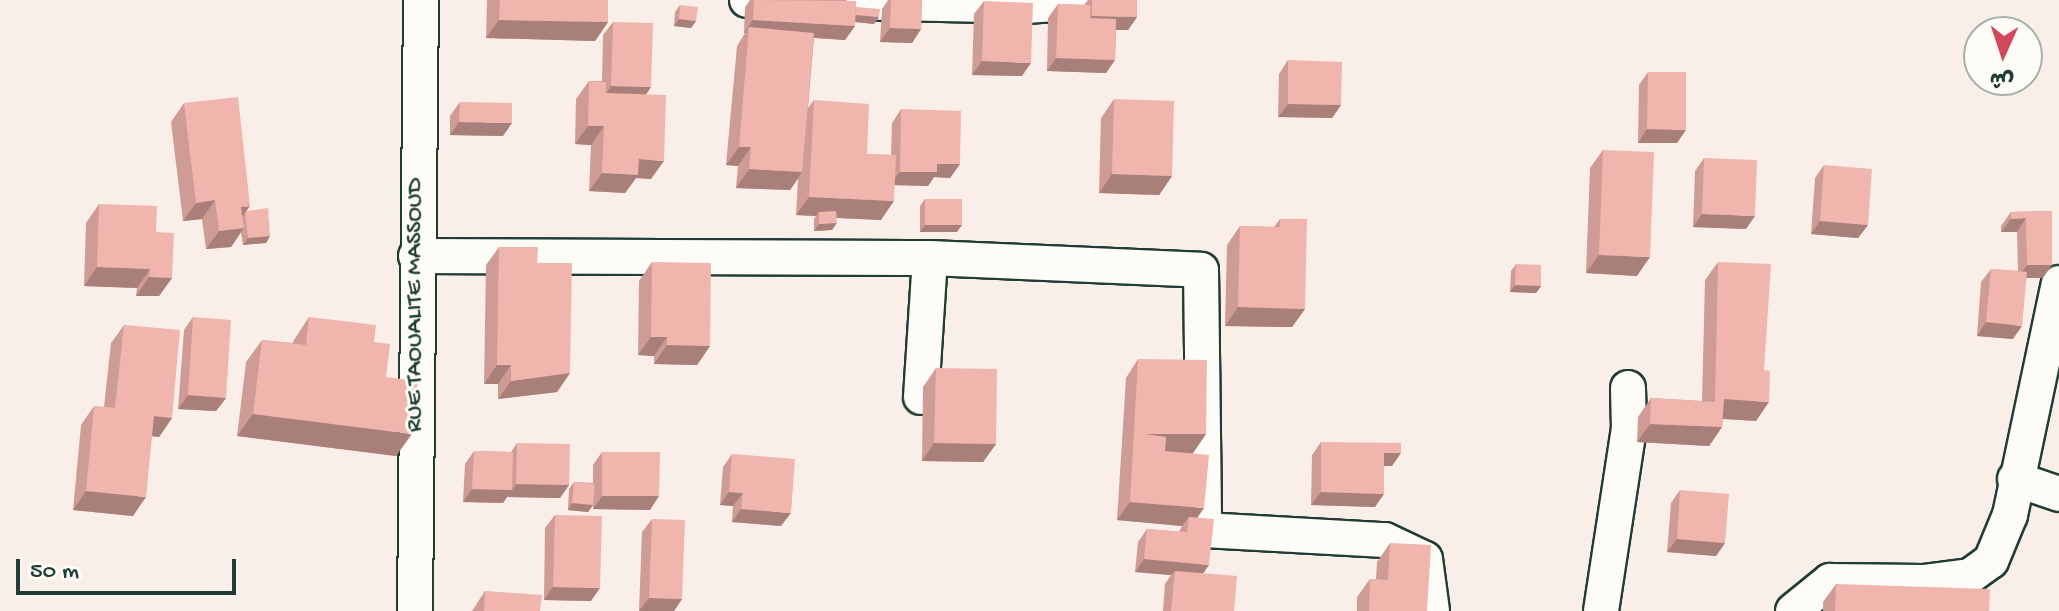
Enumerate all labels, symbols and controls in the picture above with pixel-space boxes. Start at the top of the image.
north arrow [1963,16,2043,96]
text: ش [1989,64,2015,92]
street label: RUE TAOUALITE MASSOUD [402,178,430,432]
scale bar [20,543,240,593]
text: 50 m [30,558,79,587]

